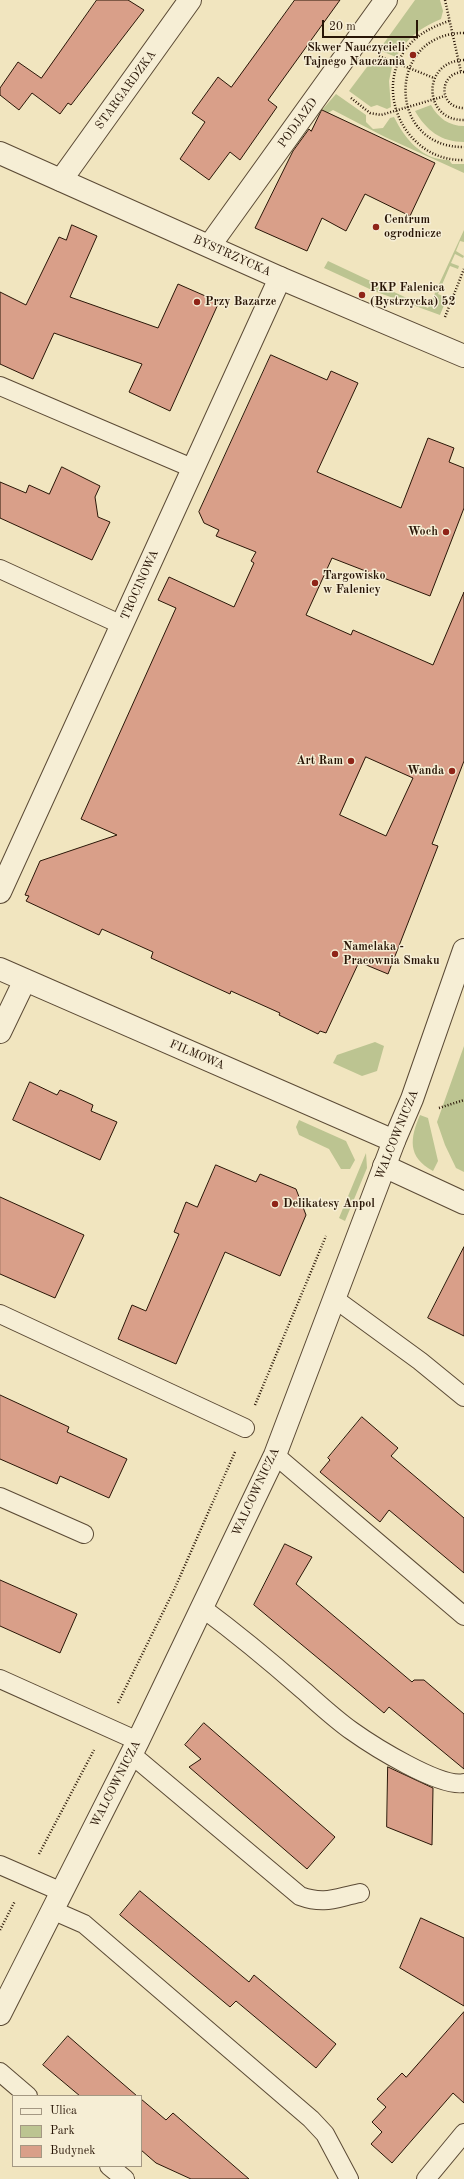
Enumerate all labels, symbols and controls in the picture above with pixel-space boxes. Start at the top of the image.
scale bar [324,12,420,38]
text: 20 m [329,21,356,33]
place label: Skwer Nauczycieli Tajnego Nauczania [303,41,405,69]
street label: STARGARDZKA [92,48,160,132]
marker: Skwer Nauczycieli Tajnego Nauczania [408,50,418,60]
street label: PODJAZD [275,95,321,151]
place label: Centrum ogrodnicze [384,213,441,241]
marker: Centrum ogrodnicze [371,222,381,232]
street label: BYSTRZYCKA [191,232,273,280]
place label: PKP Falenica (Bystrzycka) 52 [370,281,455,309]
marker: PKP Falenica (Bystrzycka) 52 [357,290,367,300]
place label: Przy Bazarze [205,295,276,309]
marker: Przy Bazarze [192,297,202,307]
place label: Woch [408,525,438,539]
marker: Woch [441,527,451,537]
street label: TROCINOWA [118,548,162,622]
place label: Targowisko w Falenicy [323,569,386,597]
marker: Targowisko w Falenicy [310,578,320,588]
place label: Art Ram [297,754,343,768]
marker: Art Ram [346,756,356,766]
place label: Wanda [407,764,444,778]
marker: Wanda [447,766,457,776]
place label: Namelaka - Pracownia Smaku [343,940,440,968]
marker: Namelaka - Pracownia Smaku [330,949,340,959]
street label: FILMOWA [167,1037,227,1073]
street label: WALCOWNICZA [372,1088,422,1182]
place label: Delikatesy Anpol [283,1197,375,1211]
marker: Delikatesy Anpol [270,1199,280,1209]
street label: WALCOWNICZA [229,1446,283,1538]
street label: WALCOWNICZA [88,1738,144,1830]
legend [12,2095,142,2167]
text: Ulica [50,2105,77,2117]
text: Park [50,2125,75,2137]
text: Budynek [50,2145,96,2157]

